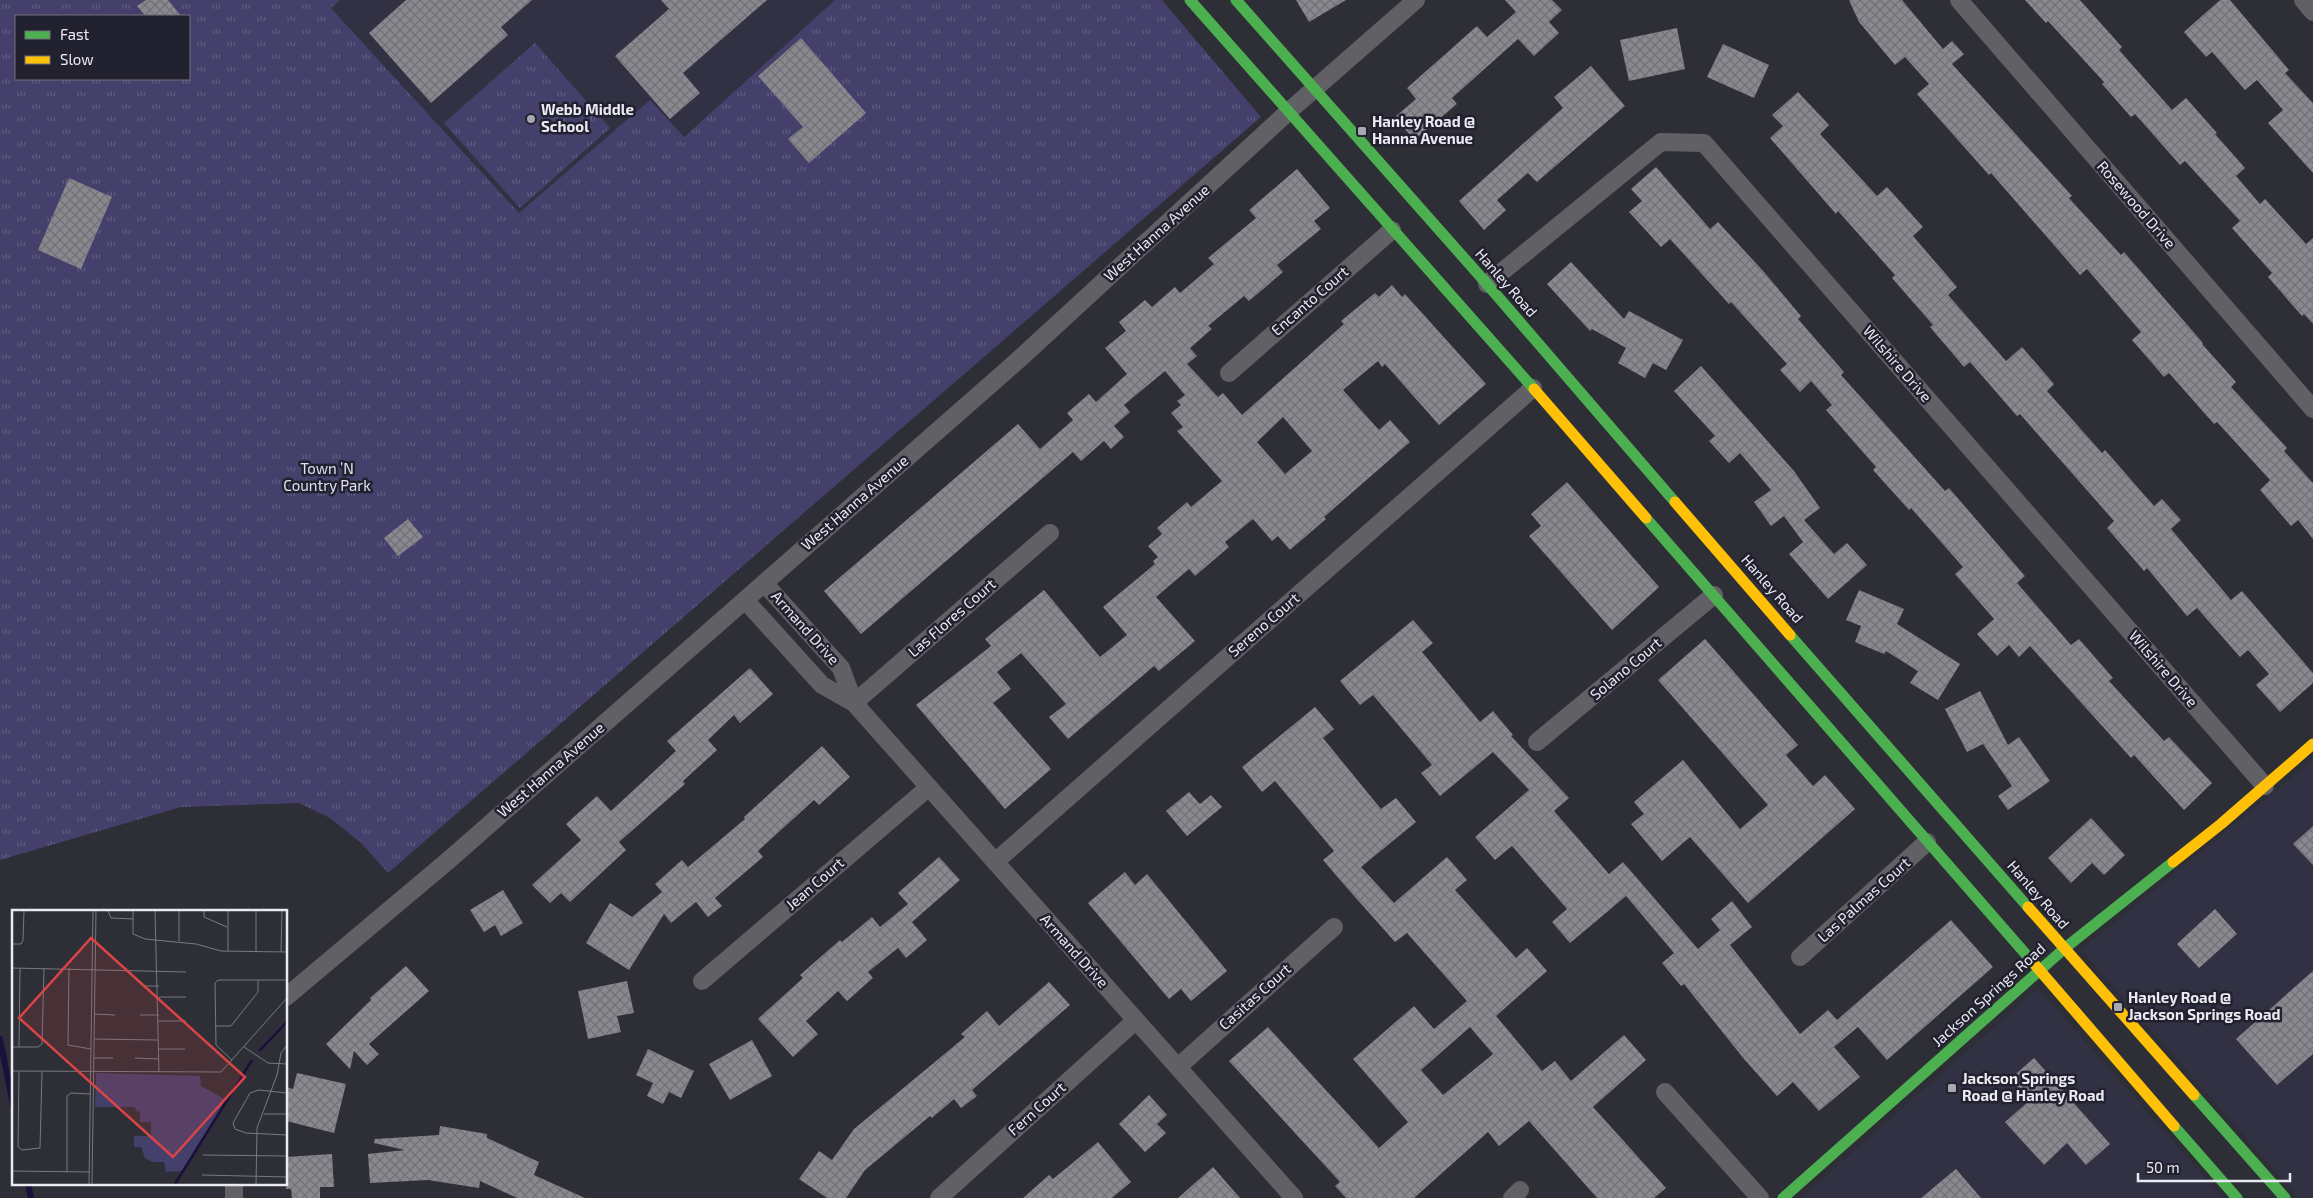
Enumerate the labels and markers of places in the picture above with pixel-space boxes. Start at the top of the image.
place label: Webb Middle School [541,100,634,135]
place label: Hanley Road @ Hanna Avenue [1372,112,1475,147]
marker: Webb Middle School [525,113,537,125]
marker: Hanley Road @ Hanna Avenue [1356,125,1368,137]
place label: Hanley Road @ Jackson Springs Road [2128,988,2281,1023]
marker: Hanley Road @ Jackson Springs Road [2112,1001,2124,1013]
place label: Jackson Springs Road @ Hanley Road [1962,1069,2105,1105]
marker: Jackson Springs Road @ Hanley Road [1946,1082,1958,1094]

